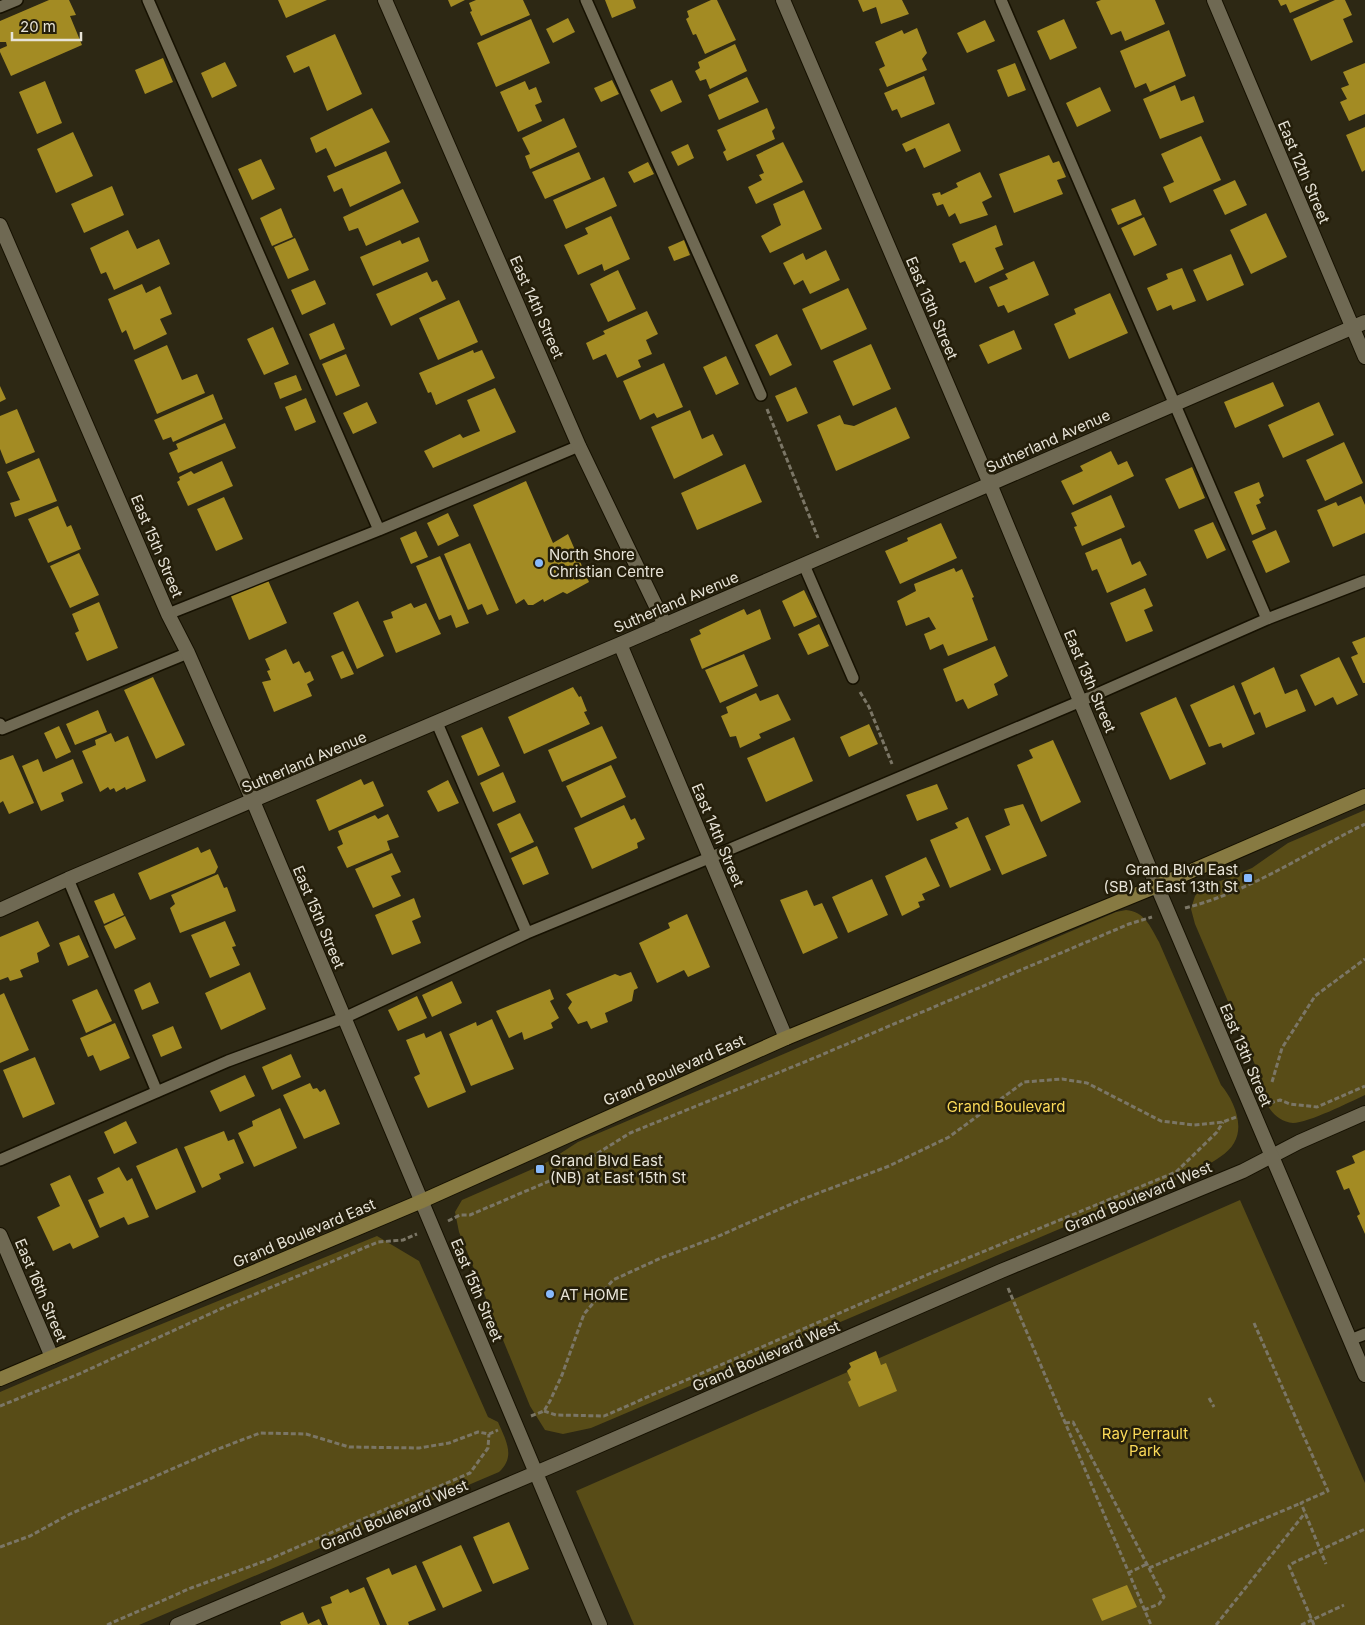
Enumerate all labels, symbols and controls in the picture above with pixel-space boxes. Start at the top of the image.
scale bar [12,10,81,42]
text: 20 m [20,17,56,36]
street label: East 12th Street [1274,118,1334,226]
street label: East 14th Street [506,253,568,361]
street label: East 13th Street [902,254,962,363]
street label: Sutherland Avenue [983,405,1113,477]
street label: East 15th Street [127,492,187,600]
place label: North Shore Christian Centre [549,545,664,581]
marker: North Shore Christian Centre [533,557,545,569]
street label: Sutherland Avenue [611,567,741,637]
street label: East 13th Street [1060,627,1120,736]
street label: Sutherland Avenue [239,727,369,797]
street label: East 14th Street [688,780,748,890]
place label: Grand Blvd East (SB) at East 13th St [1103,860,1238,896]
street label: East 15th Street [289,863,349,971]
marker: Grand Blvd East (SB) at East 13th St [1242,872,1254,884]
street label: East 13th Street [1216,1001,1276,1110]
street label: Grand Boulevard East [600,1030,748,1110]
park label: Grand Boulevard [947,1097,1065,1116]
place label: Grand Blvd East (NB) at East 15th St [550,1151,686,1187]
street label: Grand Boulevard West [1061,1157,1215,1237]
marker: Grand Blvd East (NB) at East 15th St [534,1163,546,1175]
street label: Grand Boulevard East [230,1194,378,1272]
street label: East 16th Street [11,1236,71,1345]
street label: East 15th Street [447,1236,507,1344]
place label: AT HOME [560,1285,628,1304]
marker: AT HOME [544,1288,556,1300]
street label: Grand Boulevard West [689,1316,843,1396]
park label: Ray Perrault Park [1102,1424,1188,1460]
street label: Grand Boulevard West [317,1475,471,1555]

